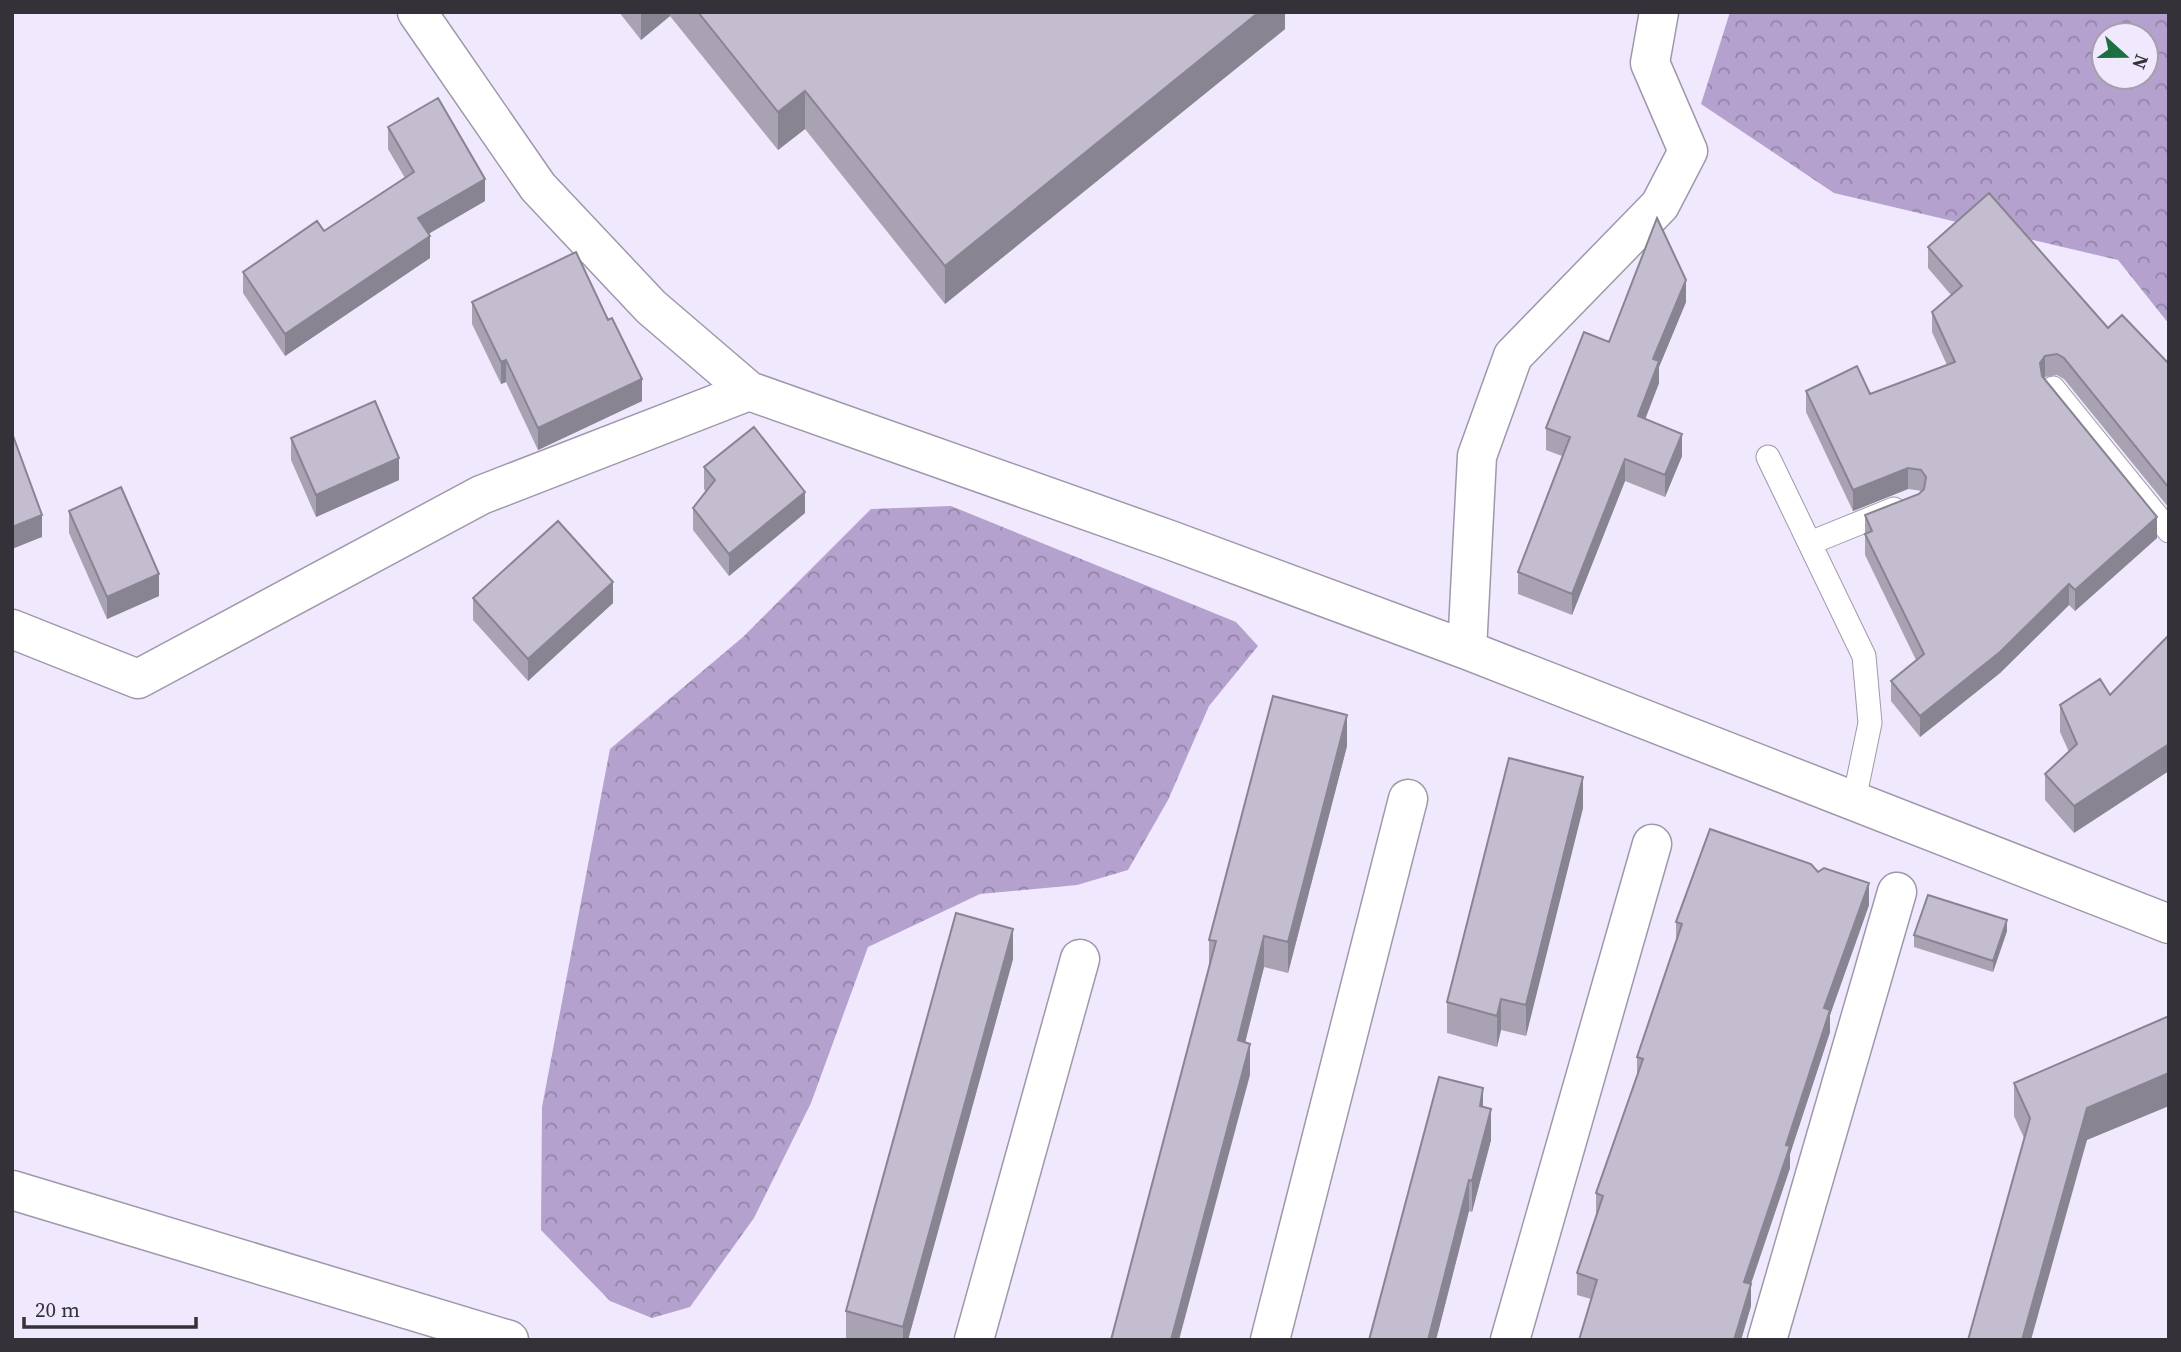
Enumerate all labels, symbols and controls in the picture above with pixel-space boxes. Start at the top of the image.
north arrow [2090,21,2160,91]
text: N [2126,51,2155,73]
scale bar [24,1286,196,1330]
text: 20 m [35,1295,80,1324]

